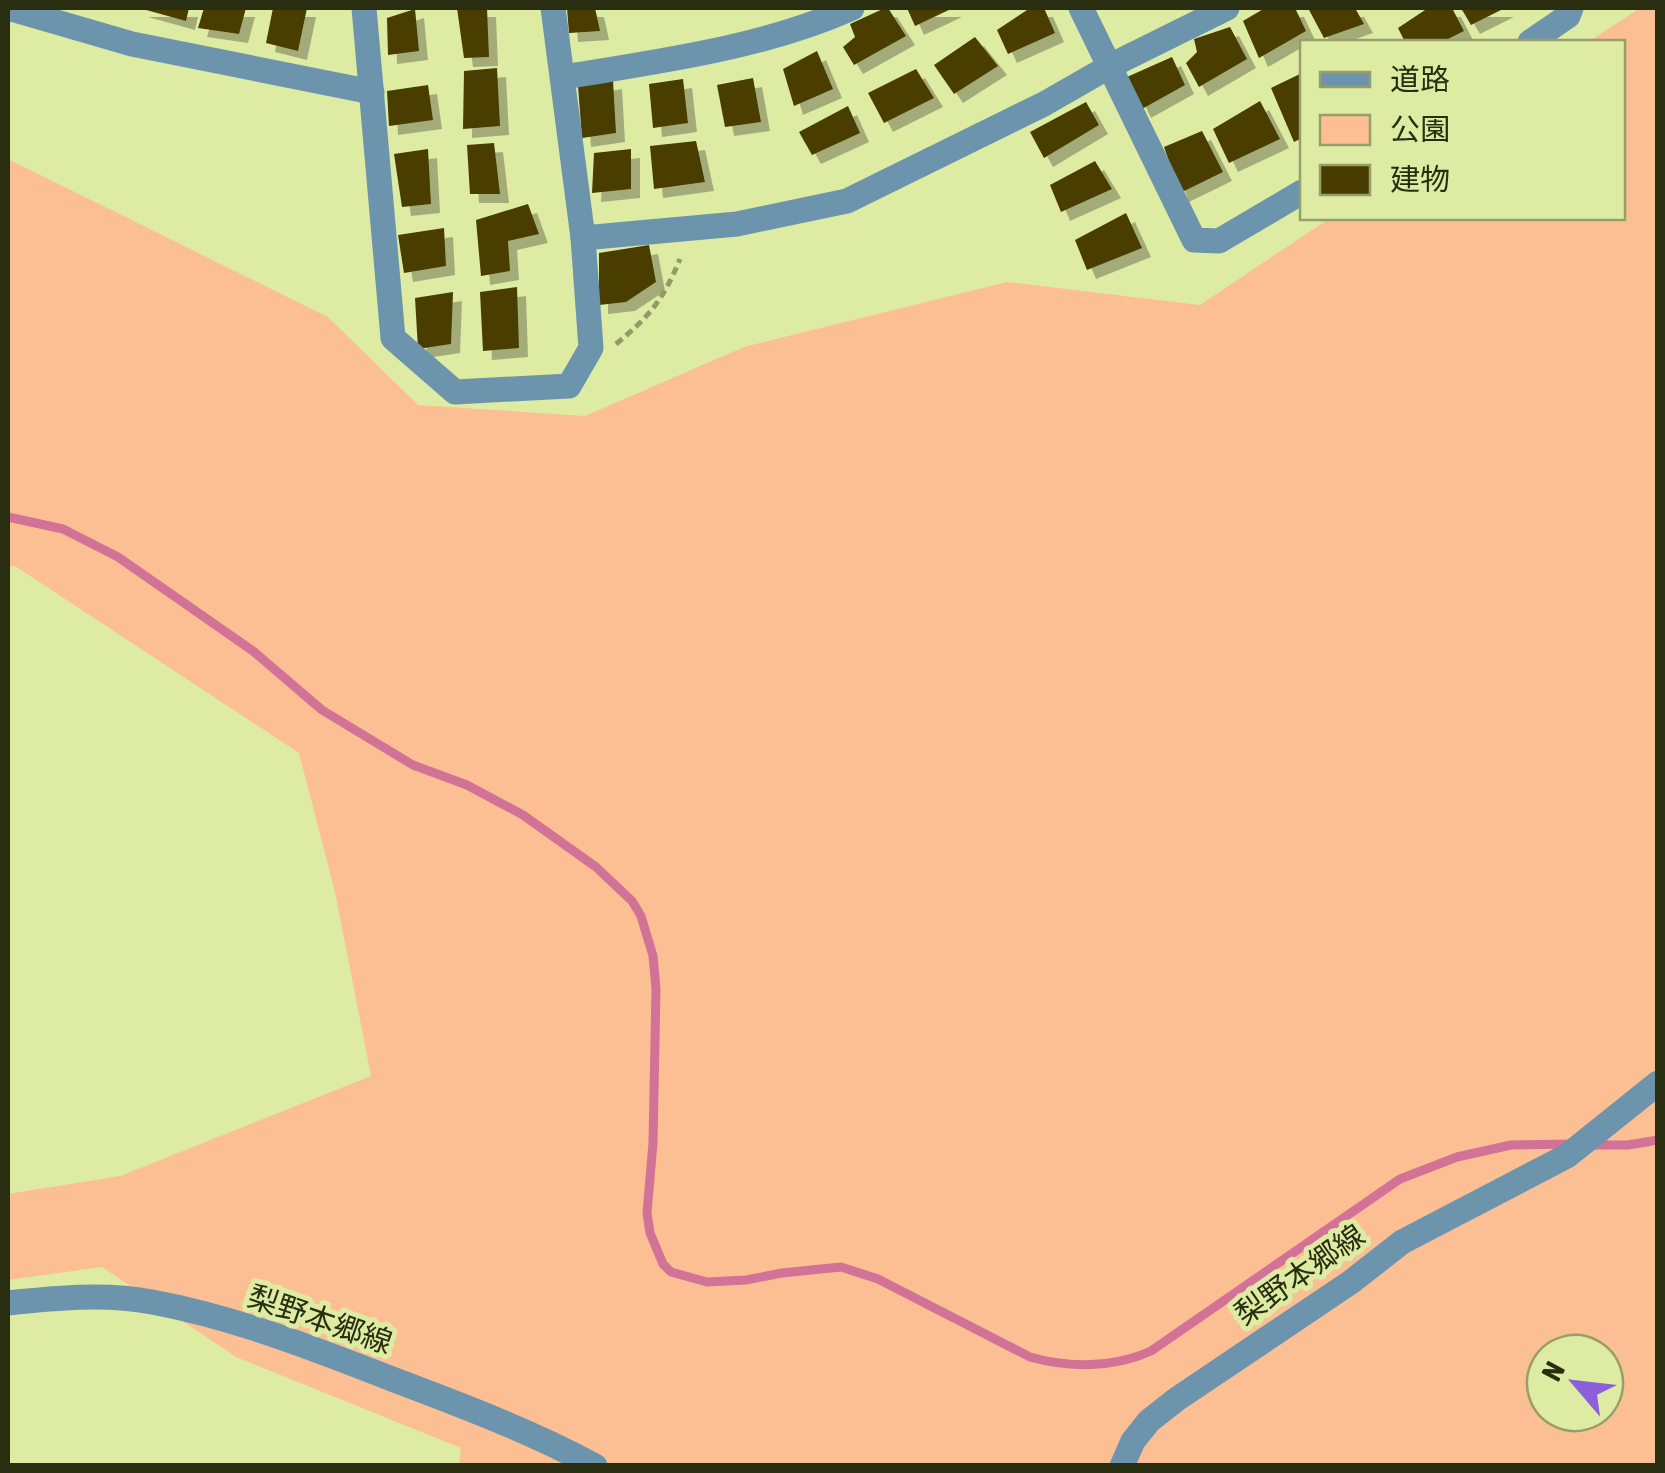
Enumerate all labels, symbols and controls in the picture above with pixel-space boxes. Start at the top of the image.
legend [1300,40,1625,220]
text: 道路 [1390,62,1450,96]
text: 公園 [1390,112,1450,146]
text: 建物 [1390,162,1450,196]
street label: 梨野本郷線 [1228,1217,1371,1331]
street label: 梨野本郷線 [244,1279,397,1360]
north arrow [1525,1333,1625,1433]
text: N [1535,1356,1571,1386]

